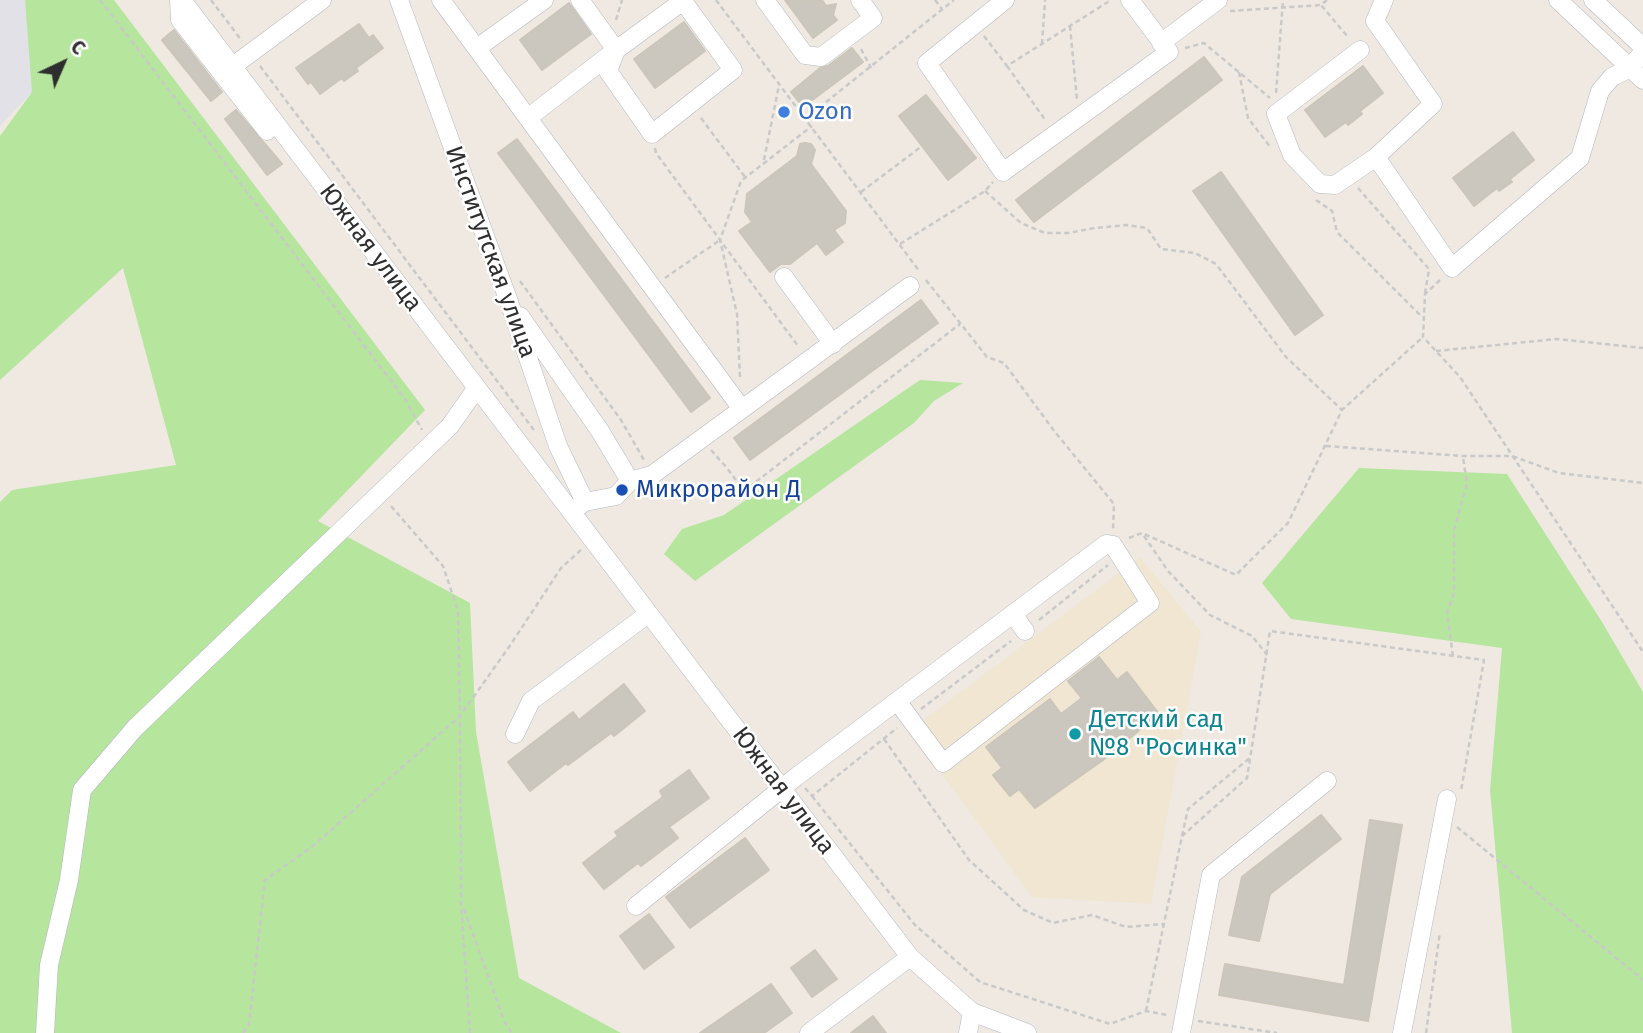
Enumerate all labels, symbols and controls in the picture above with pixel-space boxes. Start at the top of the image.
north arrow [28,28,98,98]
text: С [66,35,90,60]
place label: Ozon [798,98,853,126]
marker: Ozon [776,104,792,120]
street label: Институтская улица [438,142,542,362]
street label: Южная улица [313,179,427,317]
place label: Микрорайон Д [636,476,801,504]
marker: Микрорайон Д [614,482,630,498]
place label: Детский сад №8 "Росинка" [1089,706,1247,762]
street label: Южная улица [726,722,840,860]
marker: Детский сад №8 "Росинка" [1067,726,1083,742]

